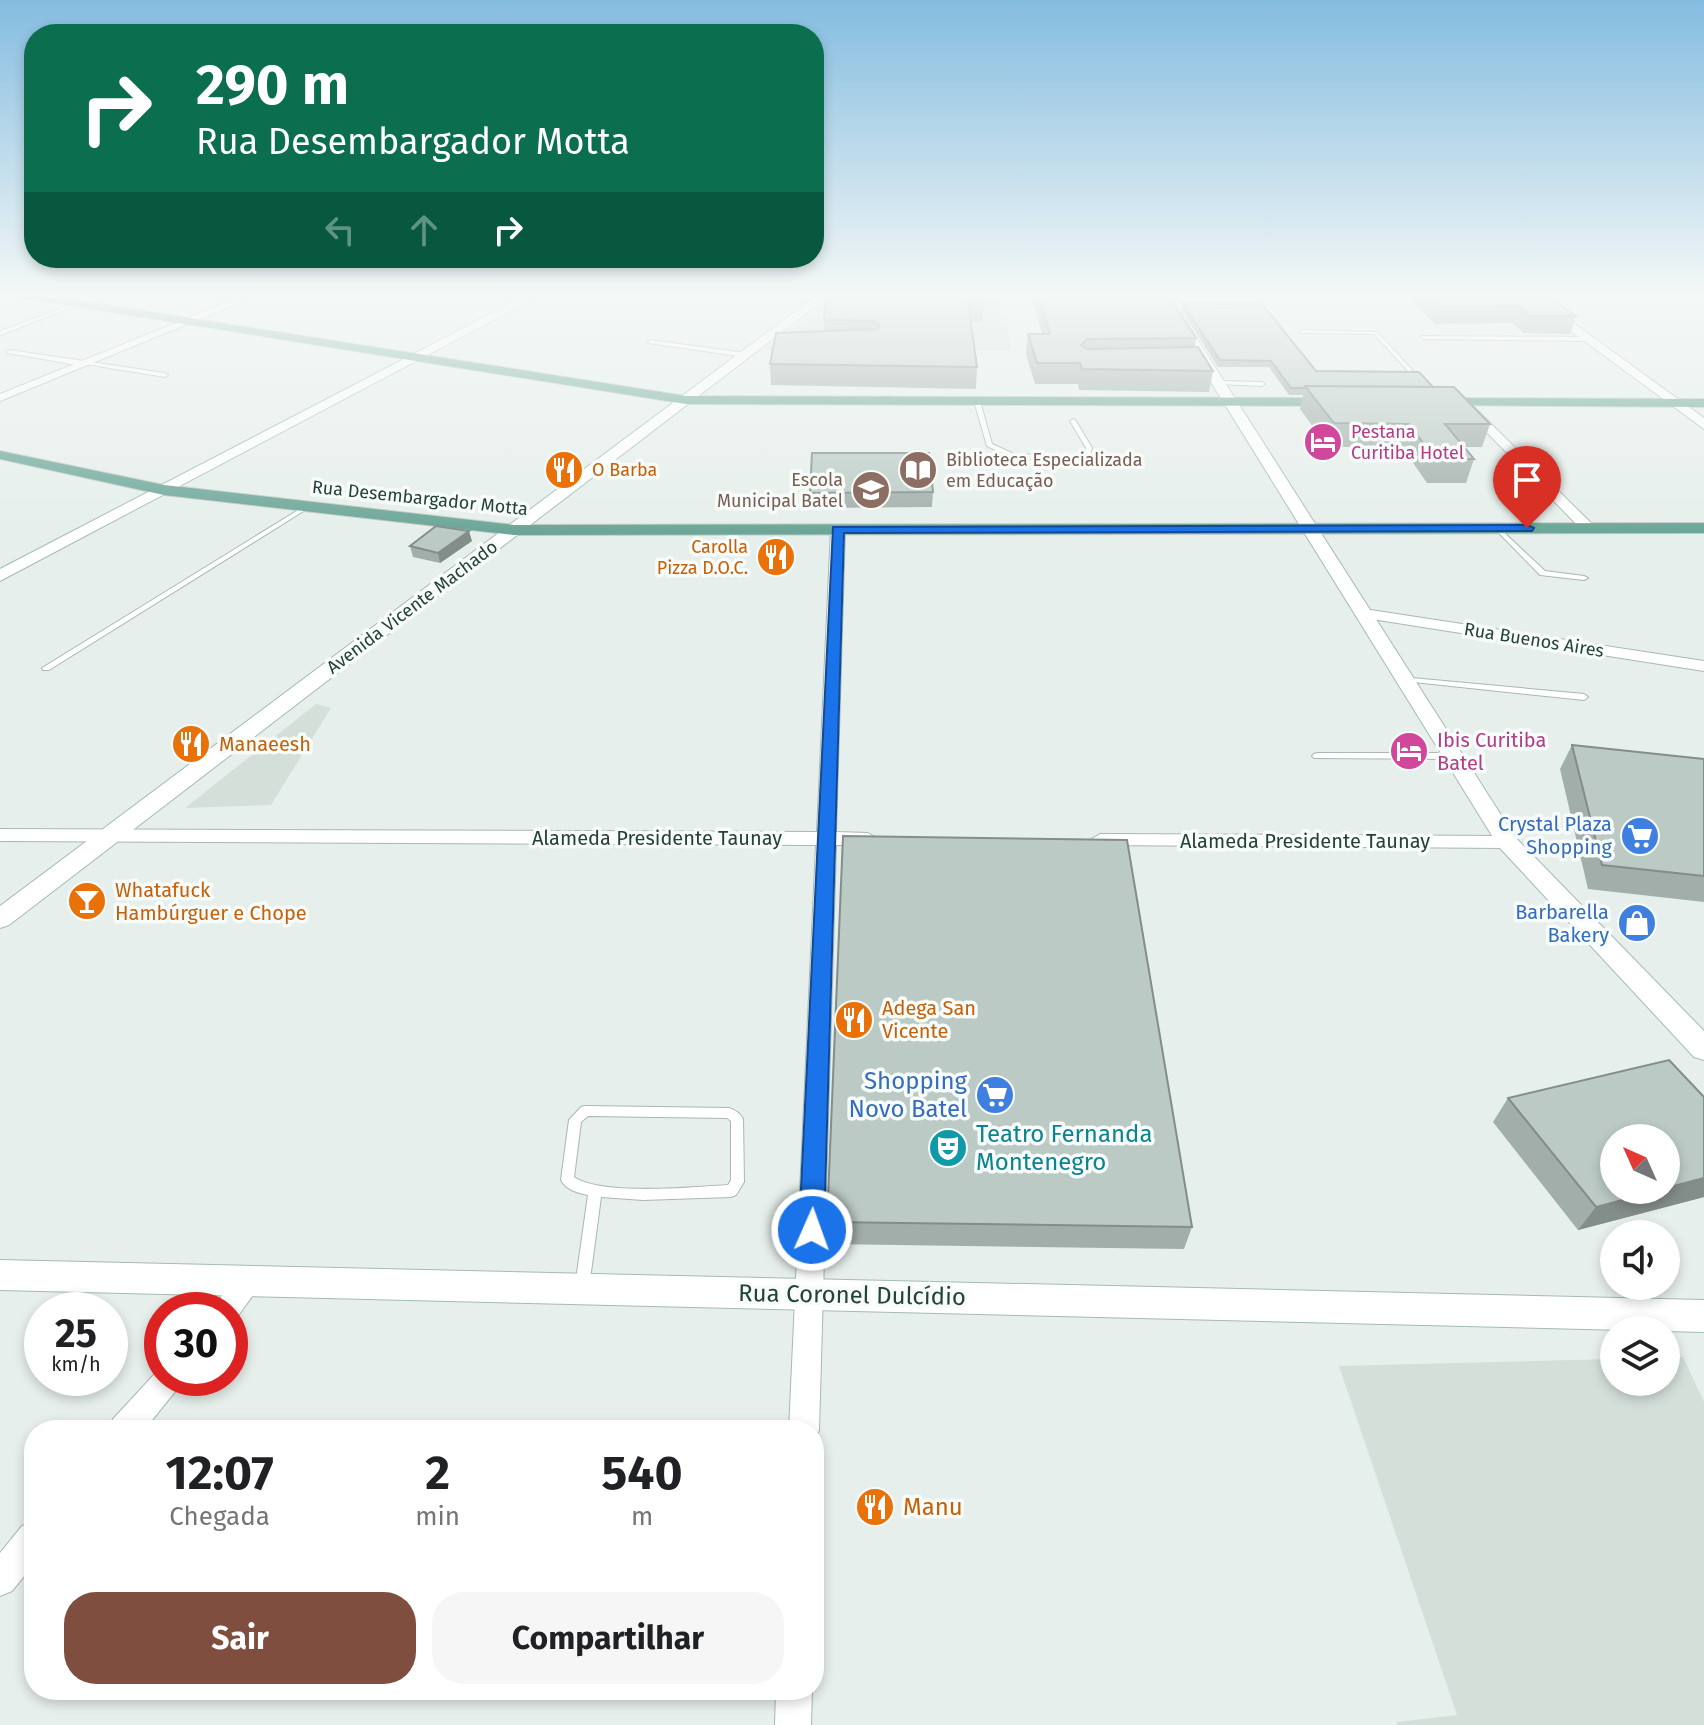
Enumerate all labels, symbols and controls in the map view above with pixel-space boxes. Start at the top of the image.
text: 290 m [196,52,349,119]
icon: right [64,56,168,160]
text: Rua Desembargador Motta [196,120,630,164]
icon: left [318,208,362,252]
icon: ahead [402,208,446,252]
icon: right [486,208,530,252]
hotel icon: Pestana Curitiba Hotel [1302,421,1344,463]
place label: Pestana Curitiba Hotel [1351,421,1464,464]
pin [1493,446,1561,528]
restaurant icon: O Barba [543,449,585,491]
library icon: Biblioteca Especializada em Educação [897,449,939,491]
place label: Biblioteca Especializada em Educação [946,449,1143,492]
icon: arrive [1505,458,1549,502]
place label: O Barba [592,459,657,481]
place label: Escola Municipal Batel [717,469,843,512]
school or university icon: Escola Municipal Batel [850,469,892,511]
street label: Rua Desembargador Motta [311,476,529,520]
street label: Avenida Vicente Machado [322,536,502,678]
place label: Carolla Pizza D.O.C. [657,536,748,579]
restaurant icon: Carolla Pizza D.O.C. [755,536,797,578]
street label: Rua Buenos Aires [1462,618,1606,662]
restaurant icon: Manaeesh [170,723,212,765]
place label: Ibis Curitiba Batel [1437,728,1546,775]
hotel icon: Ibis Curitiba Batel [1388,730,1430,772]
place label: Manaeesh [219,732,311,756]
place label: Crystal Plaza Shopping [1498,812,1613,859]
supermarket icon: Crystal Plaza Shopping [1619,815,1661,857]
street label: Alameda Presidente Taunay [532,826,782,850]
street label: Alameda Presidente Taunay [1180,829,1430,853]
place label: Whatafuck Hambúrguer e Chope [115,878,307,925]
bar icon: Whatafuck Hambúrguer e Chope [66,880,108,922]
place label: Barbarella Bakery [1515,900,1609,947]
shop icon: Barbarella Bakery [1616,902,1658,944]
place label: Adega San Vicente [882,996,976,1043]
restaurant icon: Adega San Vicente [833,999,875,1041]
place label: Shopping Novo Batel [849,1067,968,1123]
supermarket icon: Shopping Novo Batel [974,1074,1016,1116]
place label: Teatro Fernanda Montenegro [976,1120,1152,1176]
north arrow [1600,1124,1680,1204]
map controls [1600,1124,1680,1396]
theatre icon: Teatro Fernanda Montenegro [927,1127,969,1169]
position arrow [770,1188,854,1272]
button: sound [1600,1220,1680,1300]
street label: Rua Coronel Dulcídio [738,1279,966,1311]
speed limit sign: 30 [144,1292,248,1396]
text: 25 [55,1310,97,1358]
button: layers [1600,1316,1680,1396]
text: km/h [51,1352,101,1376]
text: 12:07 [166,1444,274,1502]
text: 2 [425,1444,450,1502]
text: 540 [602,1444,683,1502]
restaurant icon: Manu [854,1486,896,1528]
place label: Manu [903,1493,963,1521]
text: Chegada [169,1501,270,1532]
text: min [415,1501,460,1532]
text: m [631,1501,653,1532]
button: Sair [64,1592,416,1684]
button: Compartilhar [432,1592,784,1684]

